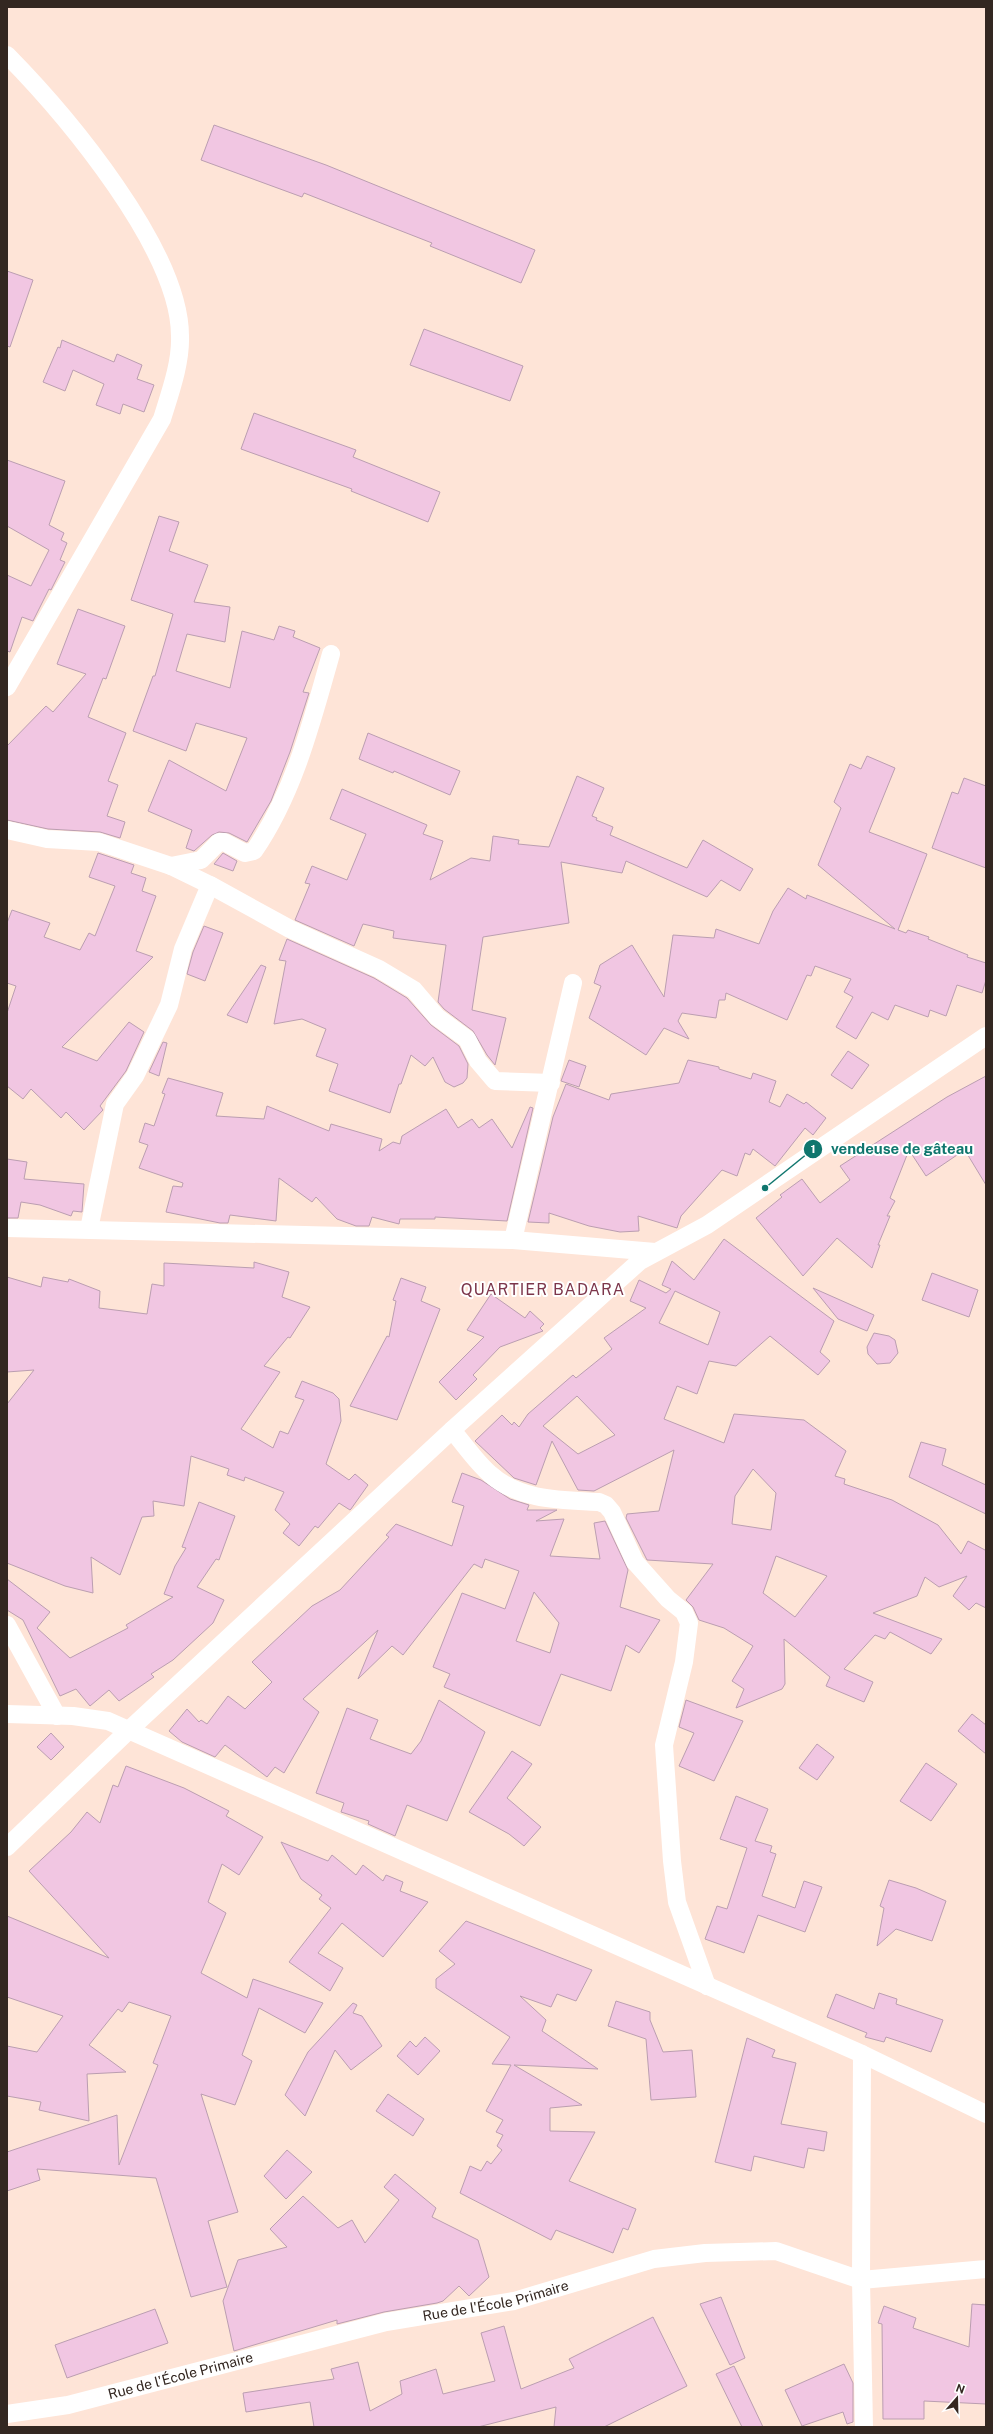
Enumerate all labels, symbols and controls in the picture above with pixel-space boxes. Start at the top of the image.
callout: vendeuse de gâteau [803,1135,981,1162]
text: vendeuse de gâteau [831,1140,973,1157]
text: 1 [810,1142,816,1156]
district label: QUARTIER BADARA [461,1280,625,1299]
street label: Rue de l'École Primaire [421,2277,571,2324]
street label: Rue de l'École Primaire [106,2349,255,2402]
north arrow [937,2378,977,2418]
text: N [954,2381,967,2396]

